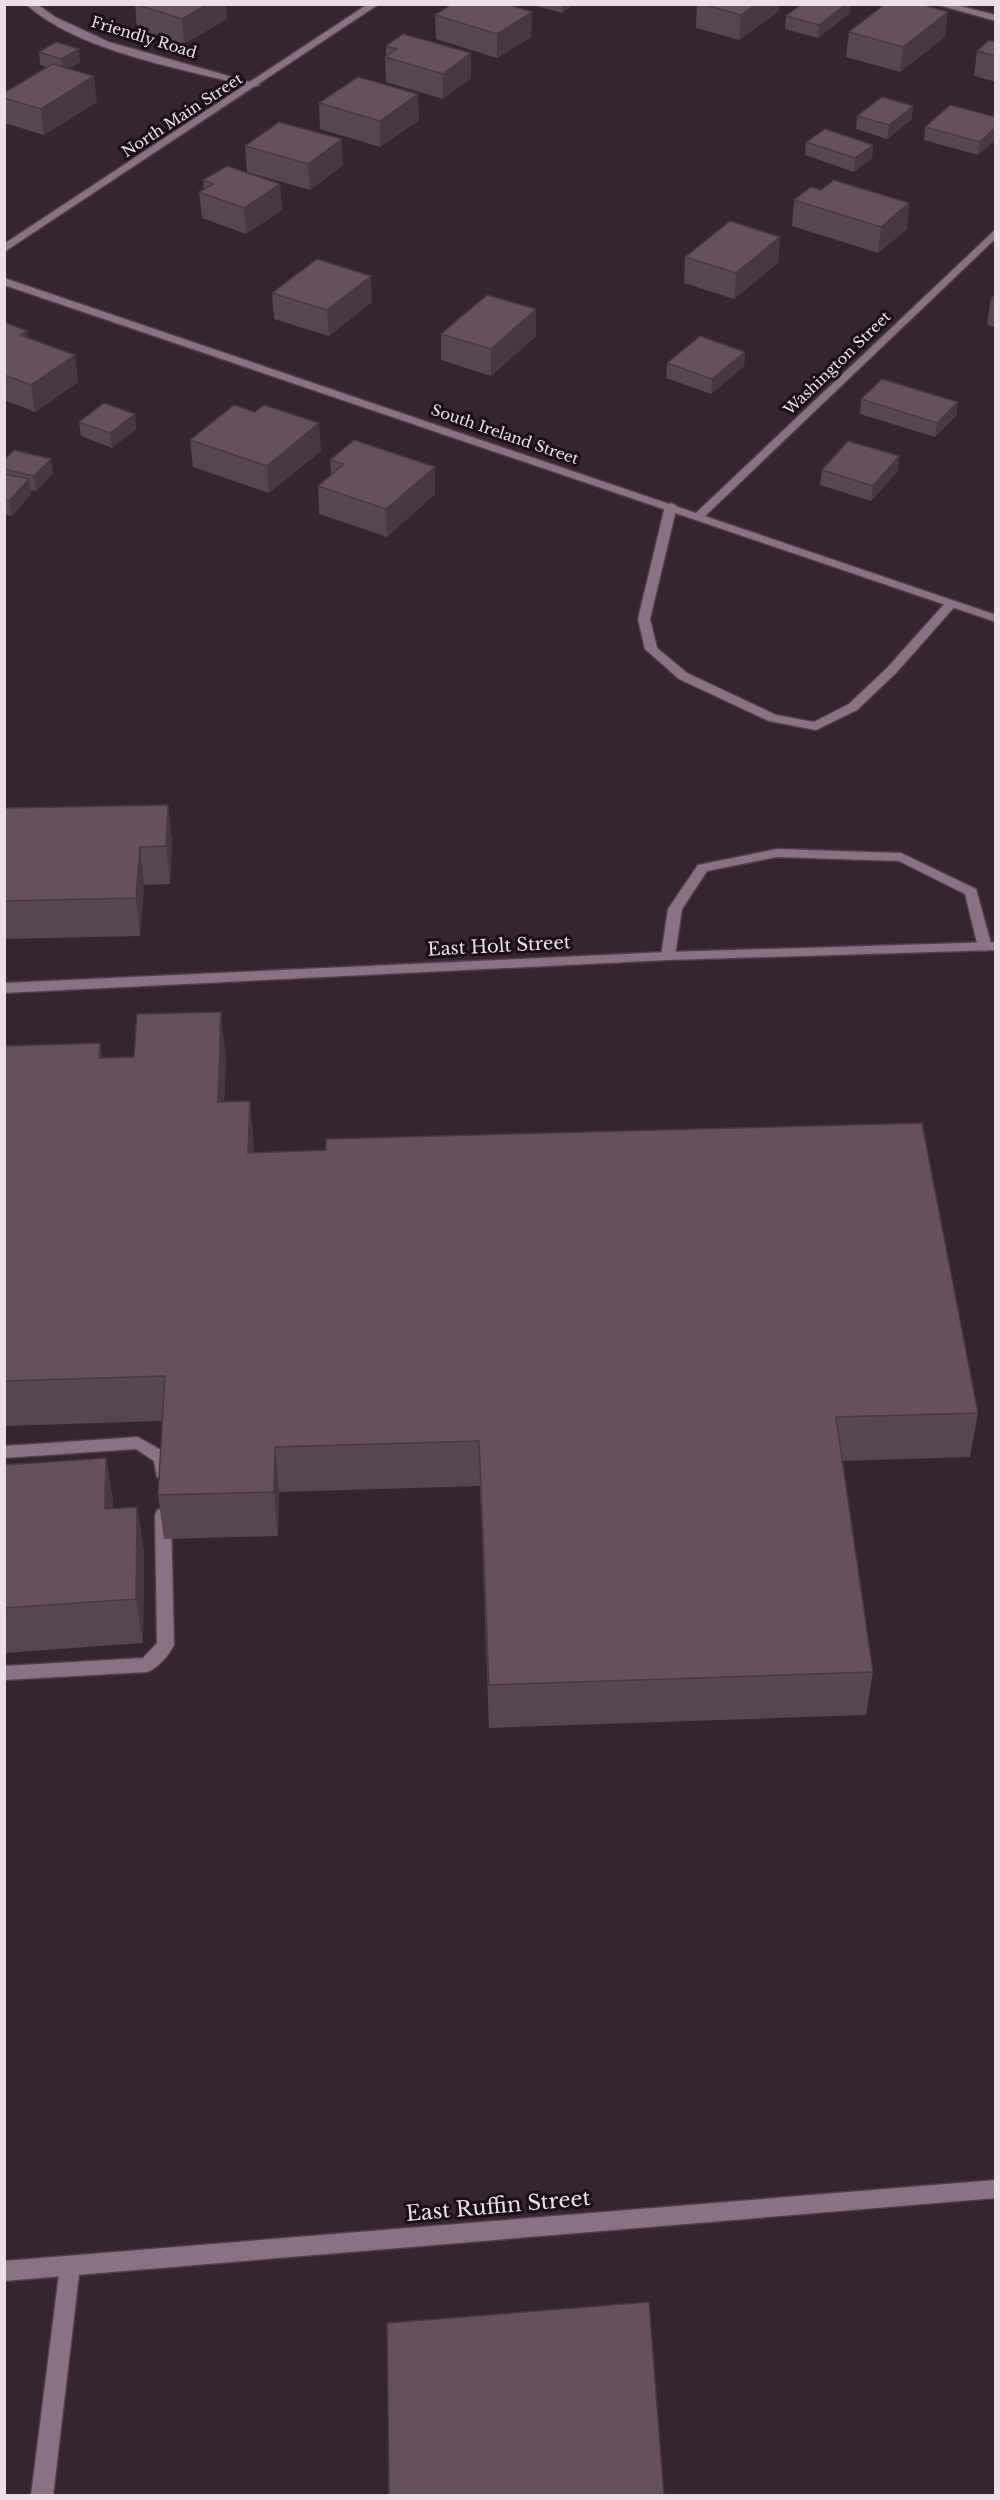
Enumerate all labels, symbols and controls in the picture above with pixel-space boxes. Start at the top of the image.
street label: Friendly Road [89,12,199,62]
street label: North Main Street [118,69,246,161]
street label: Washington Street [779,307,895,420]
street label: South Ireland Street [429,400,582,468]
street label: East Holt Street [427,931,571,961]
street label: East Ruffin Street [405,2185,591,2227]

